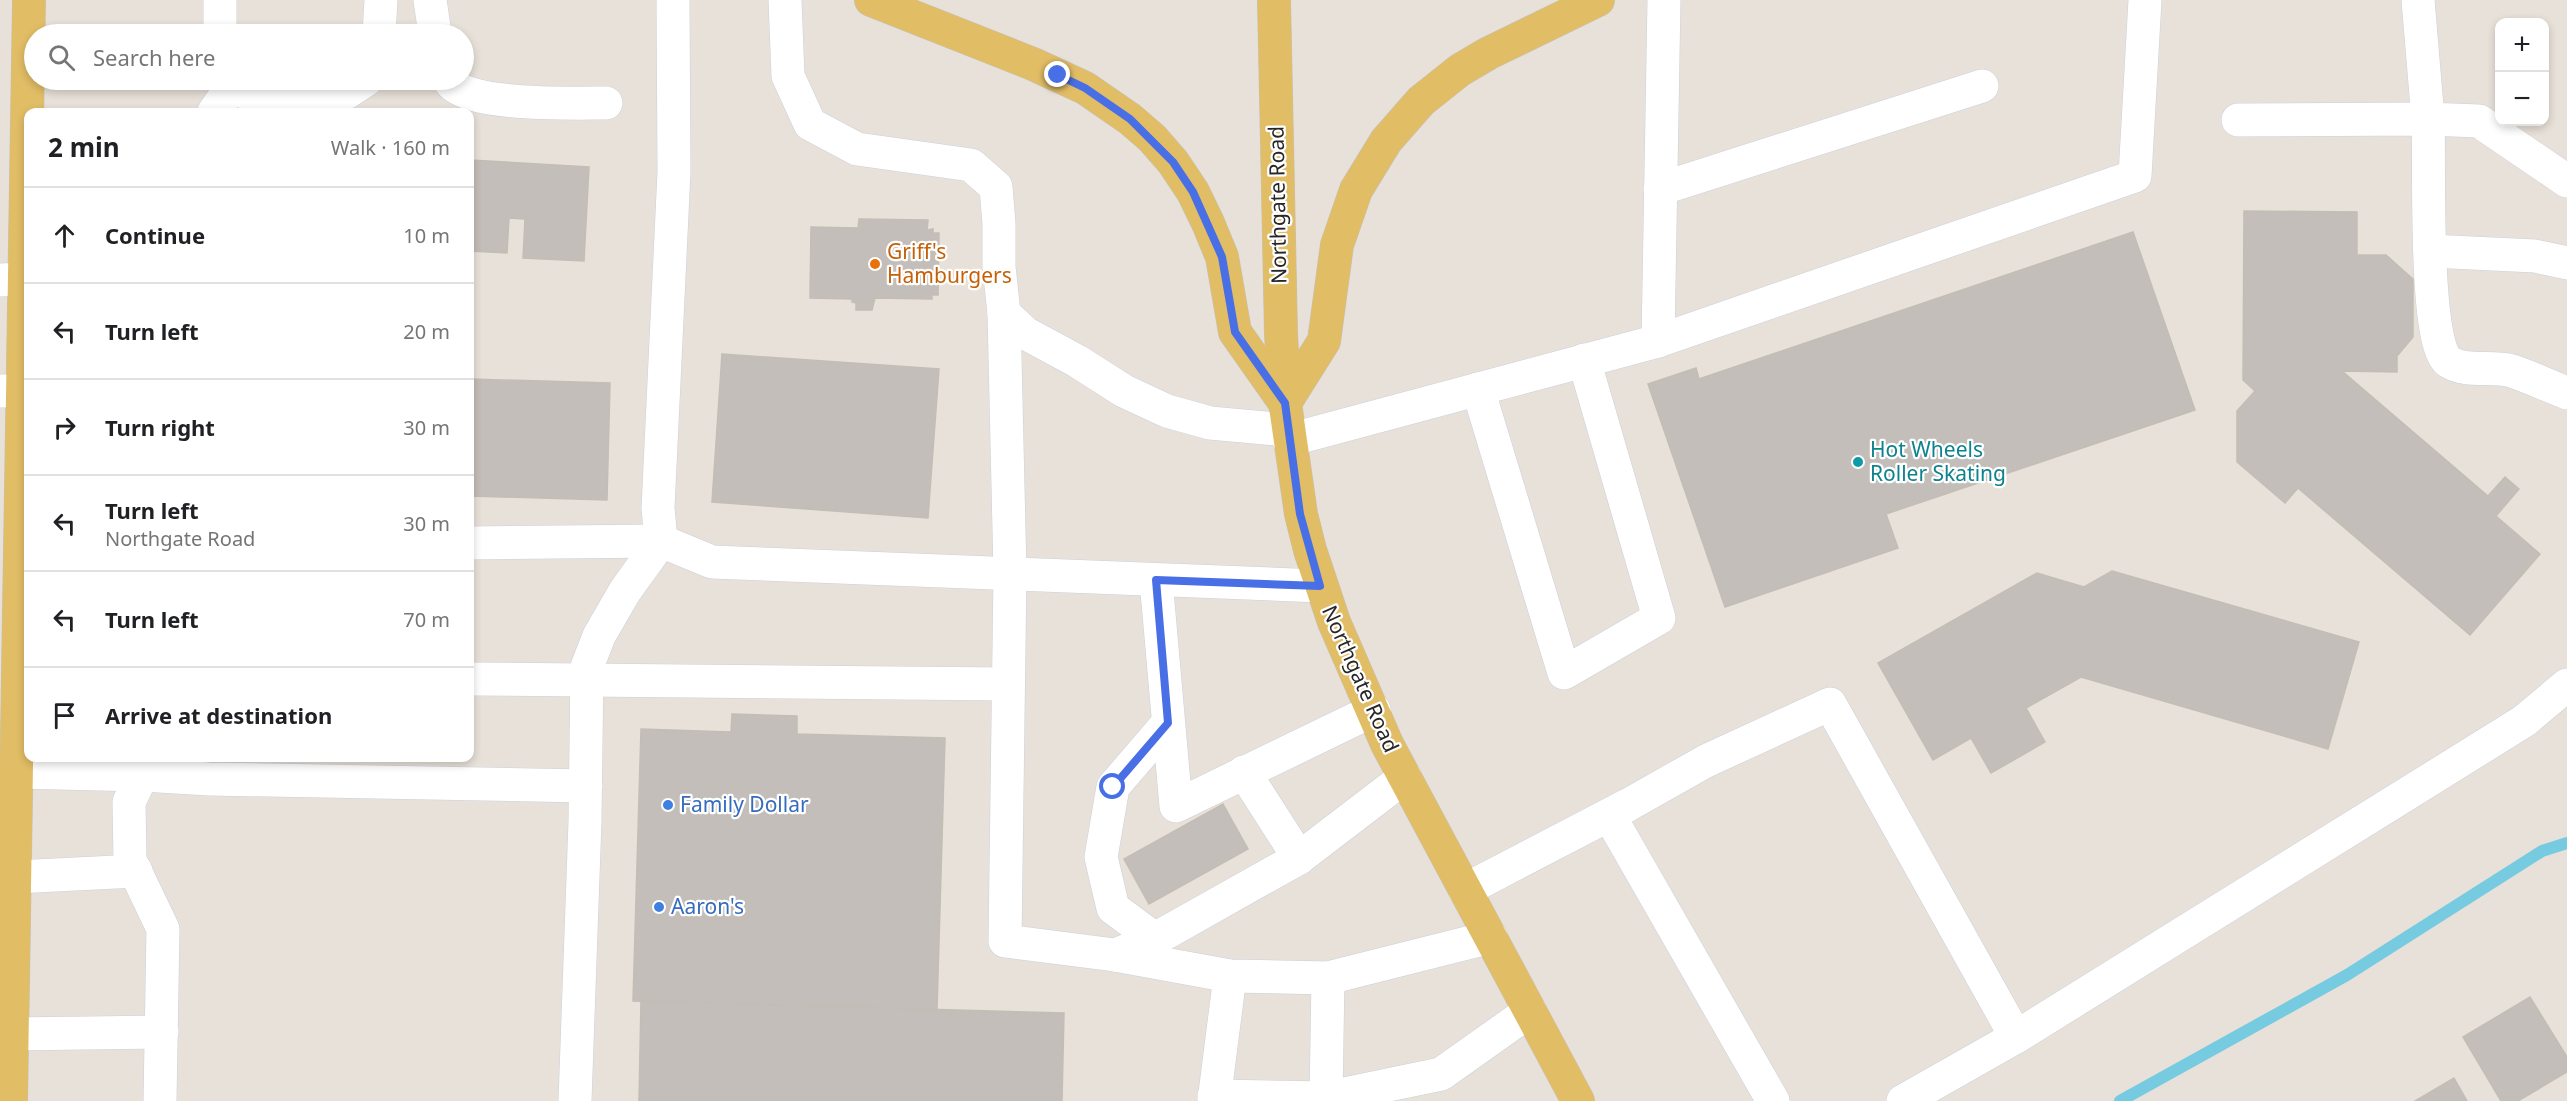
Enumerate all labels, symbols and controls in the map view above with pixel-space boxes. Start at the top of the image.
map controls [2495,18,2549,126]
button: + [2495,18,2549,72]
search box [24,24,474,90]
icon: search [45,41,78,74]
text: Search here [93,42,215,72]
route end [1044,61,1070,87]
button: − [2495,72,2549,126]
street label: Northgate Road [1262,126,1292,284]
text: 2 min [48,129,120,165]
text: Walk · 160 m [331,134,450,161]
icon: ahead [48,219,81,252]
text: Continue [105,220,205,250]
text: 10 m [403,222,450,249]
place label: Griff's Hamburgers [887,237,1012,289]
marker: Griff's Hamburgers [868,257,882,271]
icon: left [48,315,81,348]
text: Turn left [105,316,199,346]
text: 20 m [403,318,450,345]
icon: right [48,411,81,444]
text: Turn right [105,412,215,442]
text: 30 m [403,414,450,441]
place label: Hot Wheels Roller Skating [1870,435,2006,487]
marker: Hot Wheels Roller Skating [1851,455,1865,469]
text: Turn left [105,495,199,525]
icon: left [48,507,81,540]
text: 30 m [403,510,450,537]
text: Northgate Road [105,525,255,552]
street label: Northgate Road [1316,601,1406,756]
icon: left [48,603,81,636]
text: Turn left [105,604,199,634]
text: 70 m [403,606,450,633]
icon: arrive [48,699,81,732]
text: Arrive at destination [105,700,332,730]
route start [1099,773,1125,799]
place label: Family Dollar [680,790,809,818]
marker: Family Dollar [661,798,675,812]
place label: Aaron's [671,892,744,920]
marker: Aaron's [652,900,666,914]

